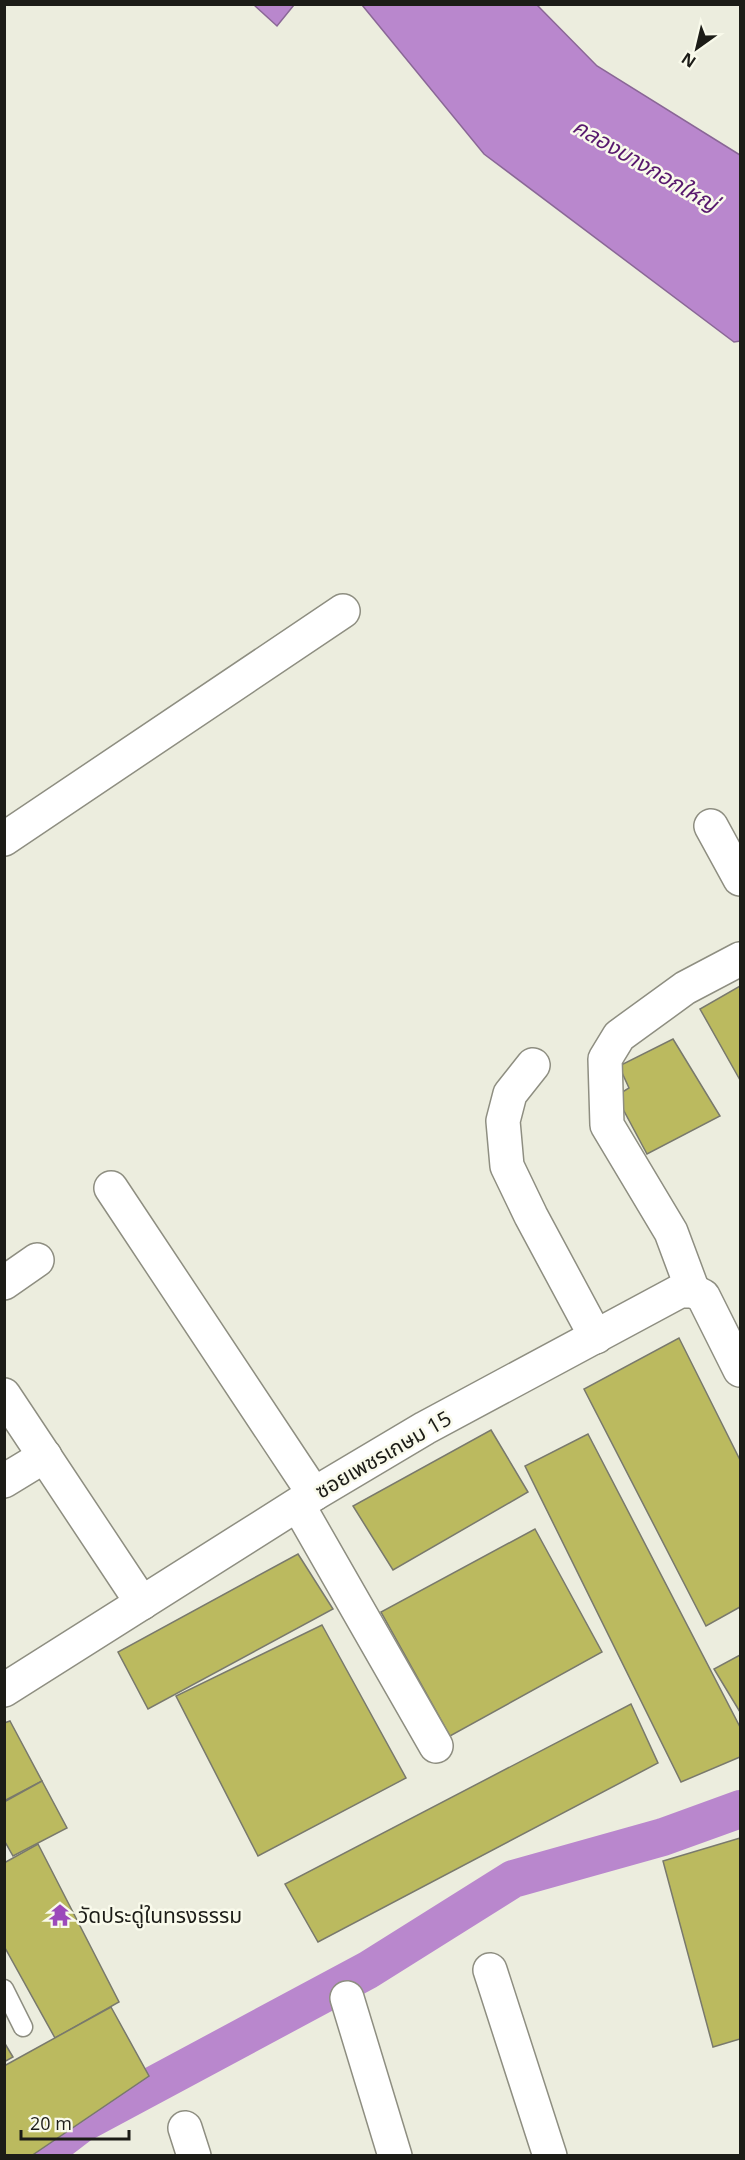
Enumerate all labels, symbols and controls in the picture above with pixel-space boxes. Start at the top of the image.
north arrow [667,18,727,78]
text: N [677,48,700,73]
water label: คลองบางกอกใหญ่ [568,110,727,219]
street label: ซอยเพชรเกษม 15 [310,1404,456,1504]
place label: วัดประดู่ในทรงธรรม [78,1901,242,1929]
temple icon: วัดประดู่ในทรงธรรม [47,1902,73,1928]
scale bar [21,2103,129,2141]
text: 20 m [30,2111,72,2135]

